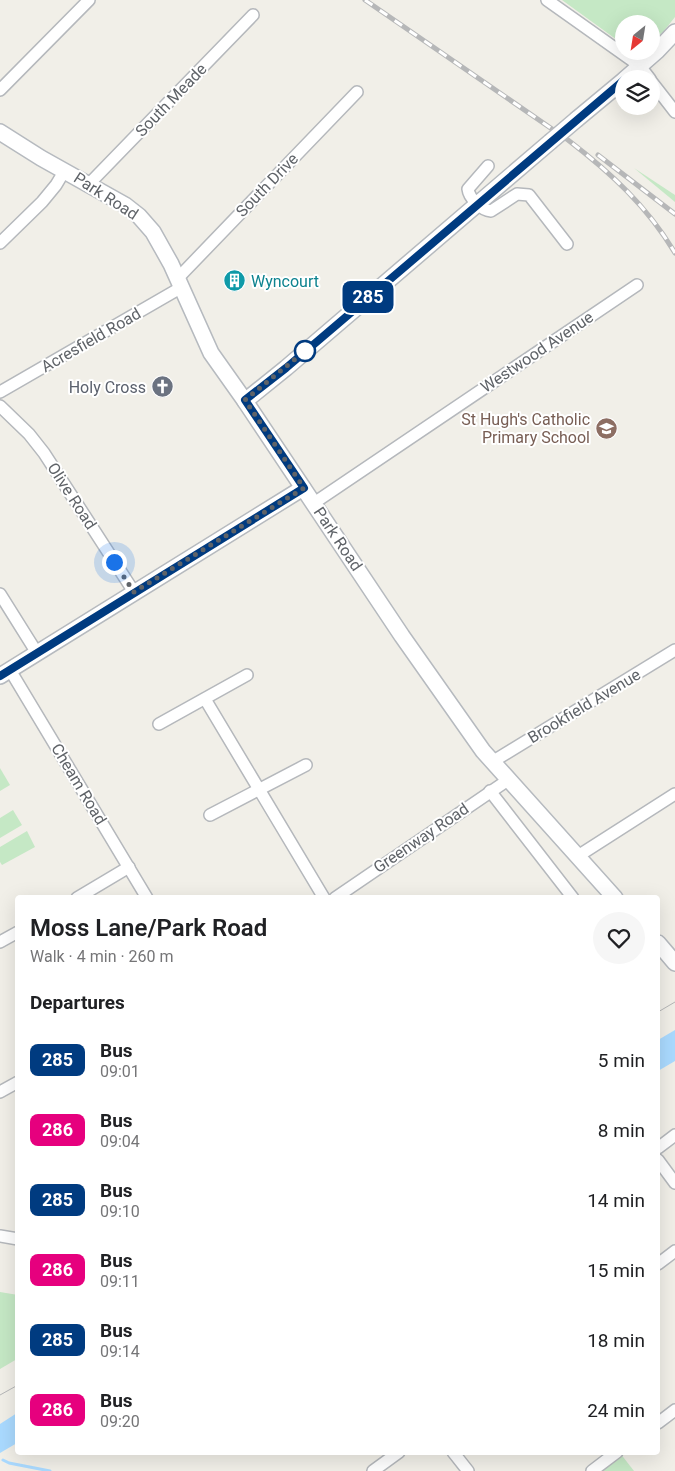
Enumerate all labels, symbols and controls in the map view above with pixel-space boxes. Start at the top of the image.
north arrow [615,15,660,60]
map controls [615,15,660,115]
street label: South Meade [131,60,211,140]
button: layers [615,70,660,115]
street label: South Drive [232,149,302,221]
street label: Park Road [70,168,142,224]
building icon: Wyncourt [223,269,247,293]
place label: Wyncourt [251,272,319,291]
line badge: 285 [339,281,397,313]
text: 285 [353,286,383,307]
street label: Acresfield Road [38,304,144,376]
street label: Westwood Avenue [477,307,597,397]
unlabelled marker [294,340,316,362]
church icon: Holy Cross [150,375,174,399]
place label: Holy Cross [69,378,146,397]
place label: St Hugh's Catholic Primary School [461,410,590,447]
school or university icon: St Hugh's Catholic Primary School [594,416,618,440]
street label: Olive Road [43,459,101,533]
street label: Park Road [310,503,366,575]
your location [102,550,127,575]
street label: Brookfield Avenue [524,665,644,747]
street label: Cheam Road [47,740,111,828]
street label: Greenway Road [370,799,472,877]
button: heart [593,912,645,964]
text: Moss Lane/Park Road [30,914,267,942]
text: Walk · 4 min · 260 m [30,947,174,966]
text: Departures [30,991,125,1014]
text: Bus [100,1039,133,1062]
text: 285 [42,1049,73,1070]
text: 5 min [598,1049,645,1072]
text: 09:01 [100,1062,140,1081]
text: Bus [100,1109,133,1132]
text: 286 [42,1119,73,1140]
text: 8 min [598,1119,645,1142]
text: 09:04 [100,1132,140,1151]
text: Bus [100,1179,133,1202]
text: 285 [42,1189,73,1210]
text: 14 min [587,1189,645,1212]
text: 09:10 [100,1202,140,1221]
text: Bus [100,1249,133,1272]
text: 286 [42,1259,73,1280]
text: 15 min [587,1259,645,1282]
text: 09:11 [100,1272,140,1291]
text: Bus [100,1319,133,1342]
text: 285 [42,1329,73,1350]
text: 18 min [587,1329,645,1352]
text: 09:14 [100,1342,140,1361]
text: Bus [100,1389,133,1412]
text: 286 [42,1399,73,1420]
text: 24 min [587,1399,645,1422]
text: 09:20 [100,1412,140,1431]

